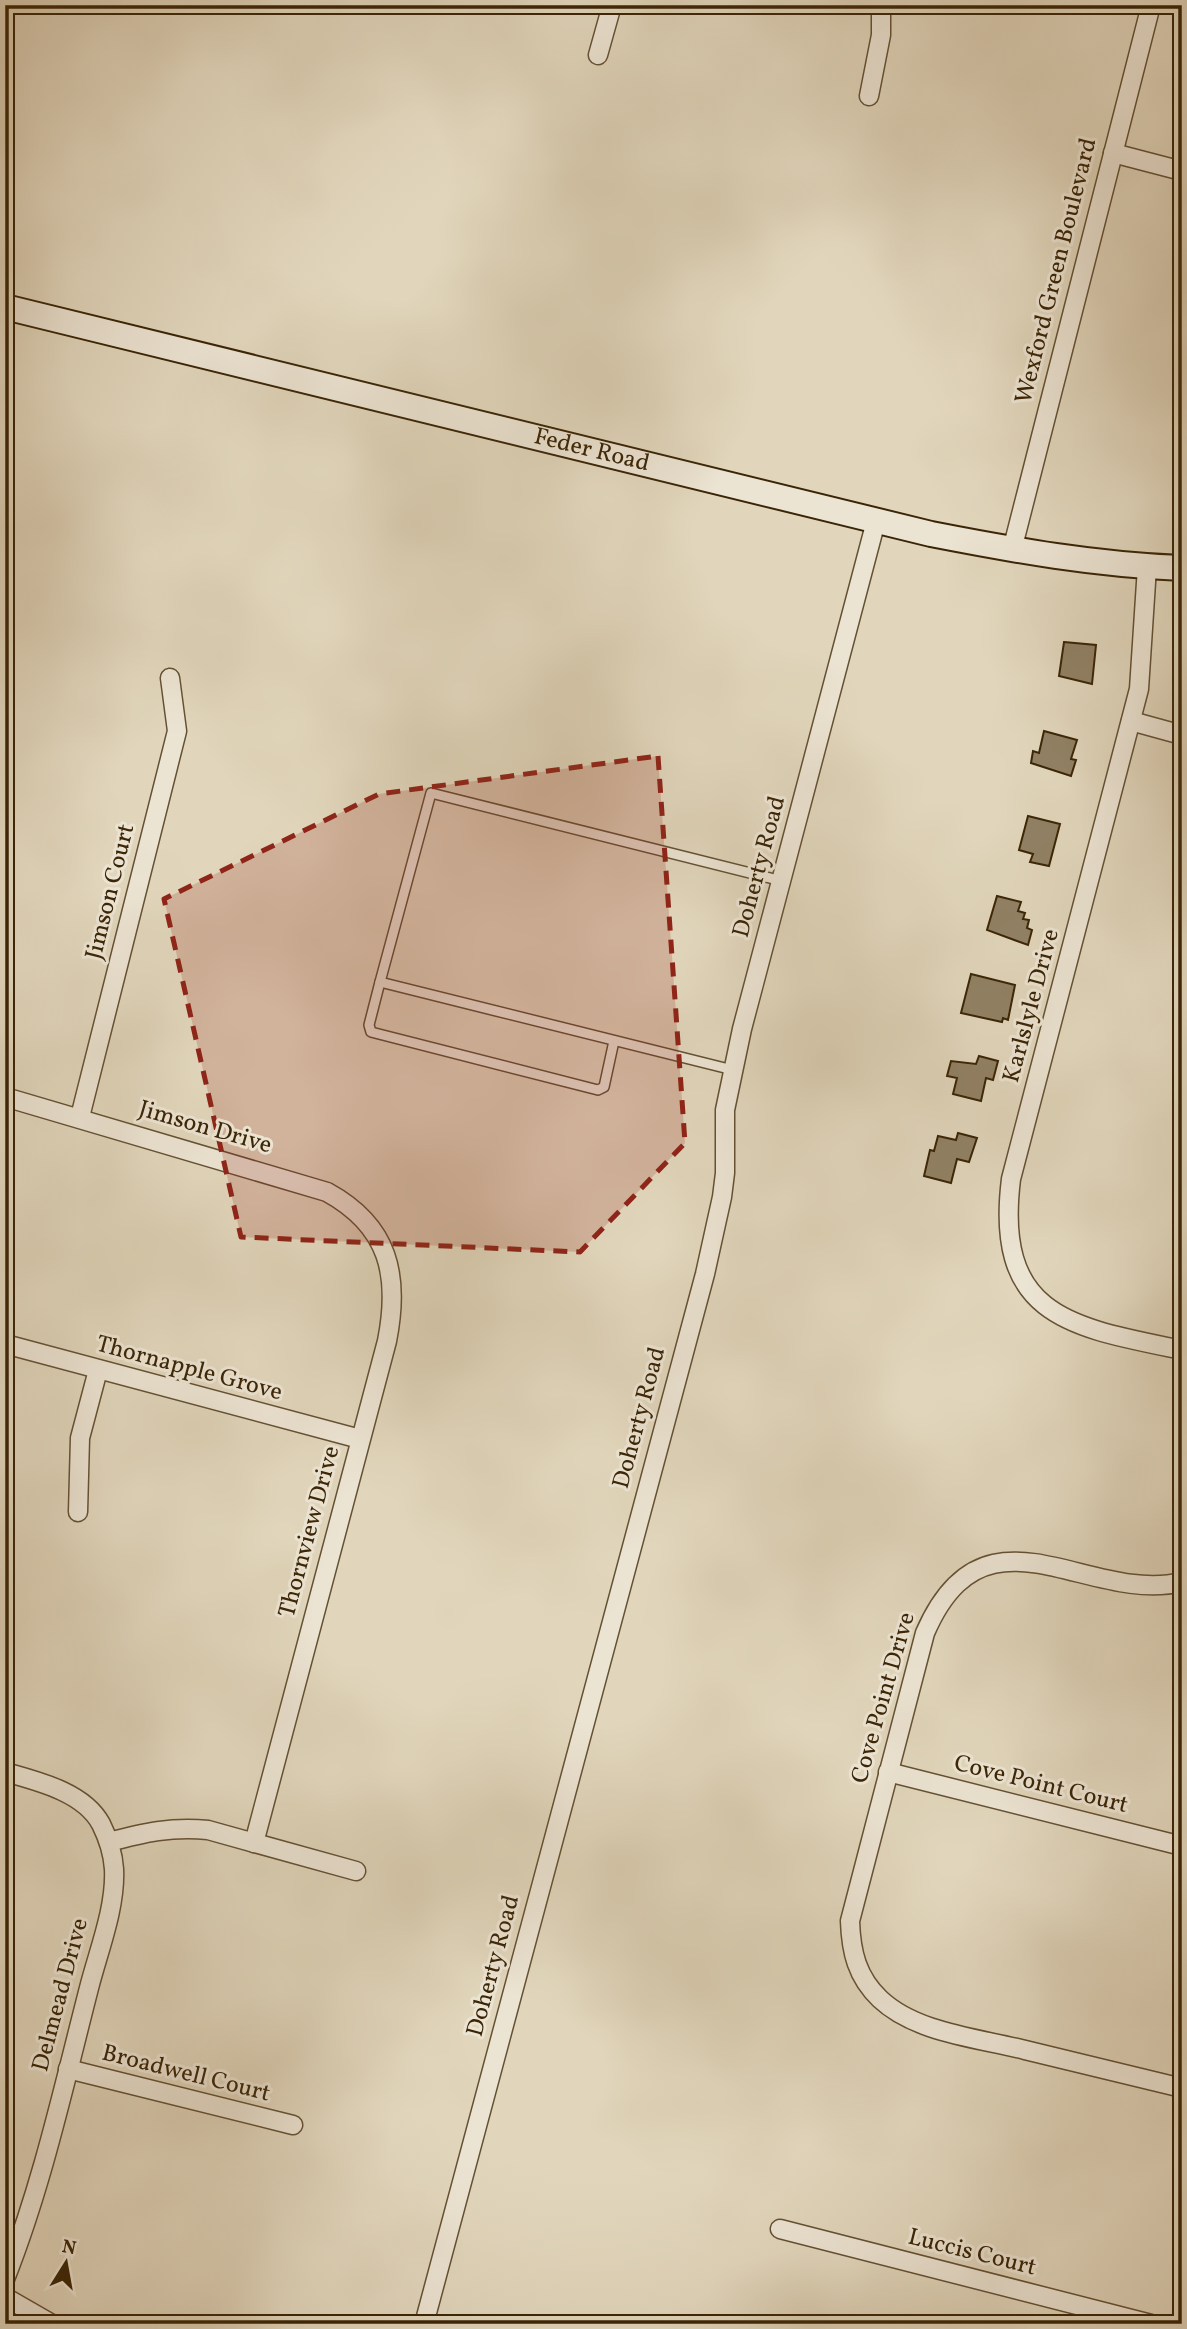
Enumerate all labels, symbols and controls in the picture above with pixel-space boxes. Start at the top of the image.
street label: Wexford Green Boulevard [1008,135,1106,407]
street label: Feder Road [530,420,653,481]
street label: Doherty Road [725,792,795,942]
street label: Jimson Court [78,820,144,964]
street label: Karlslyle Drive [995,925,1069,1087]
street label: Jimson Drive [134,1093,276,1163]
street label: Thornapple Grove [92,1328,286,1410]
street label: Doherty Road [605,1343,675,1493]
street label: Thornview Drive [271,1442,349,1622]
street label: Cove Point Drive [843,1609,925,1787]
street label: Cove Point Court [950,1747,1132,1823]
street label: Doherty Road [459,1891,529,2041]
street label: Delmead Drive [24,1914,98,2076]
street label: Broadwell Court [98,2037,274,2111]
street label: Luccis Court [904,2221,1040,2285]
north arrow [32,2228,102,2298]
text: N [60,2234,78,2262]

